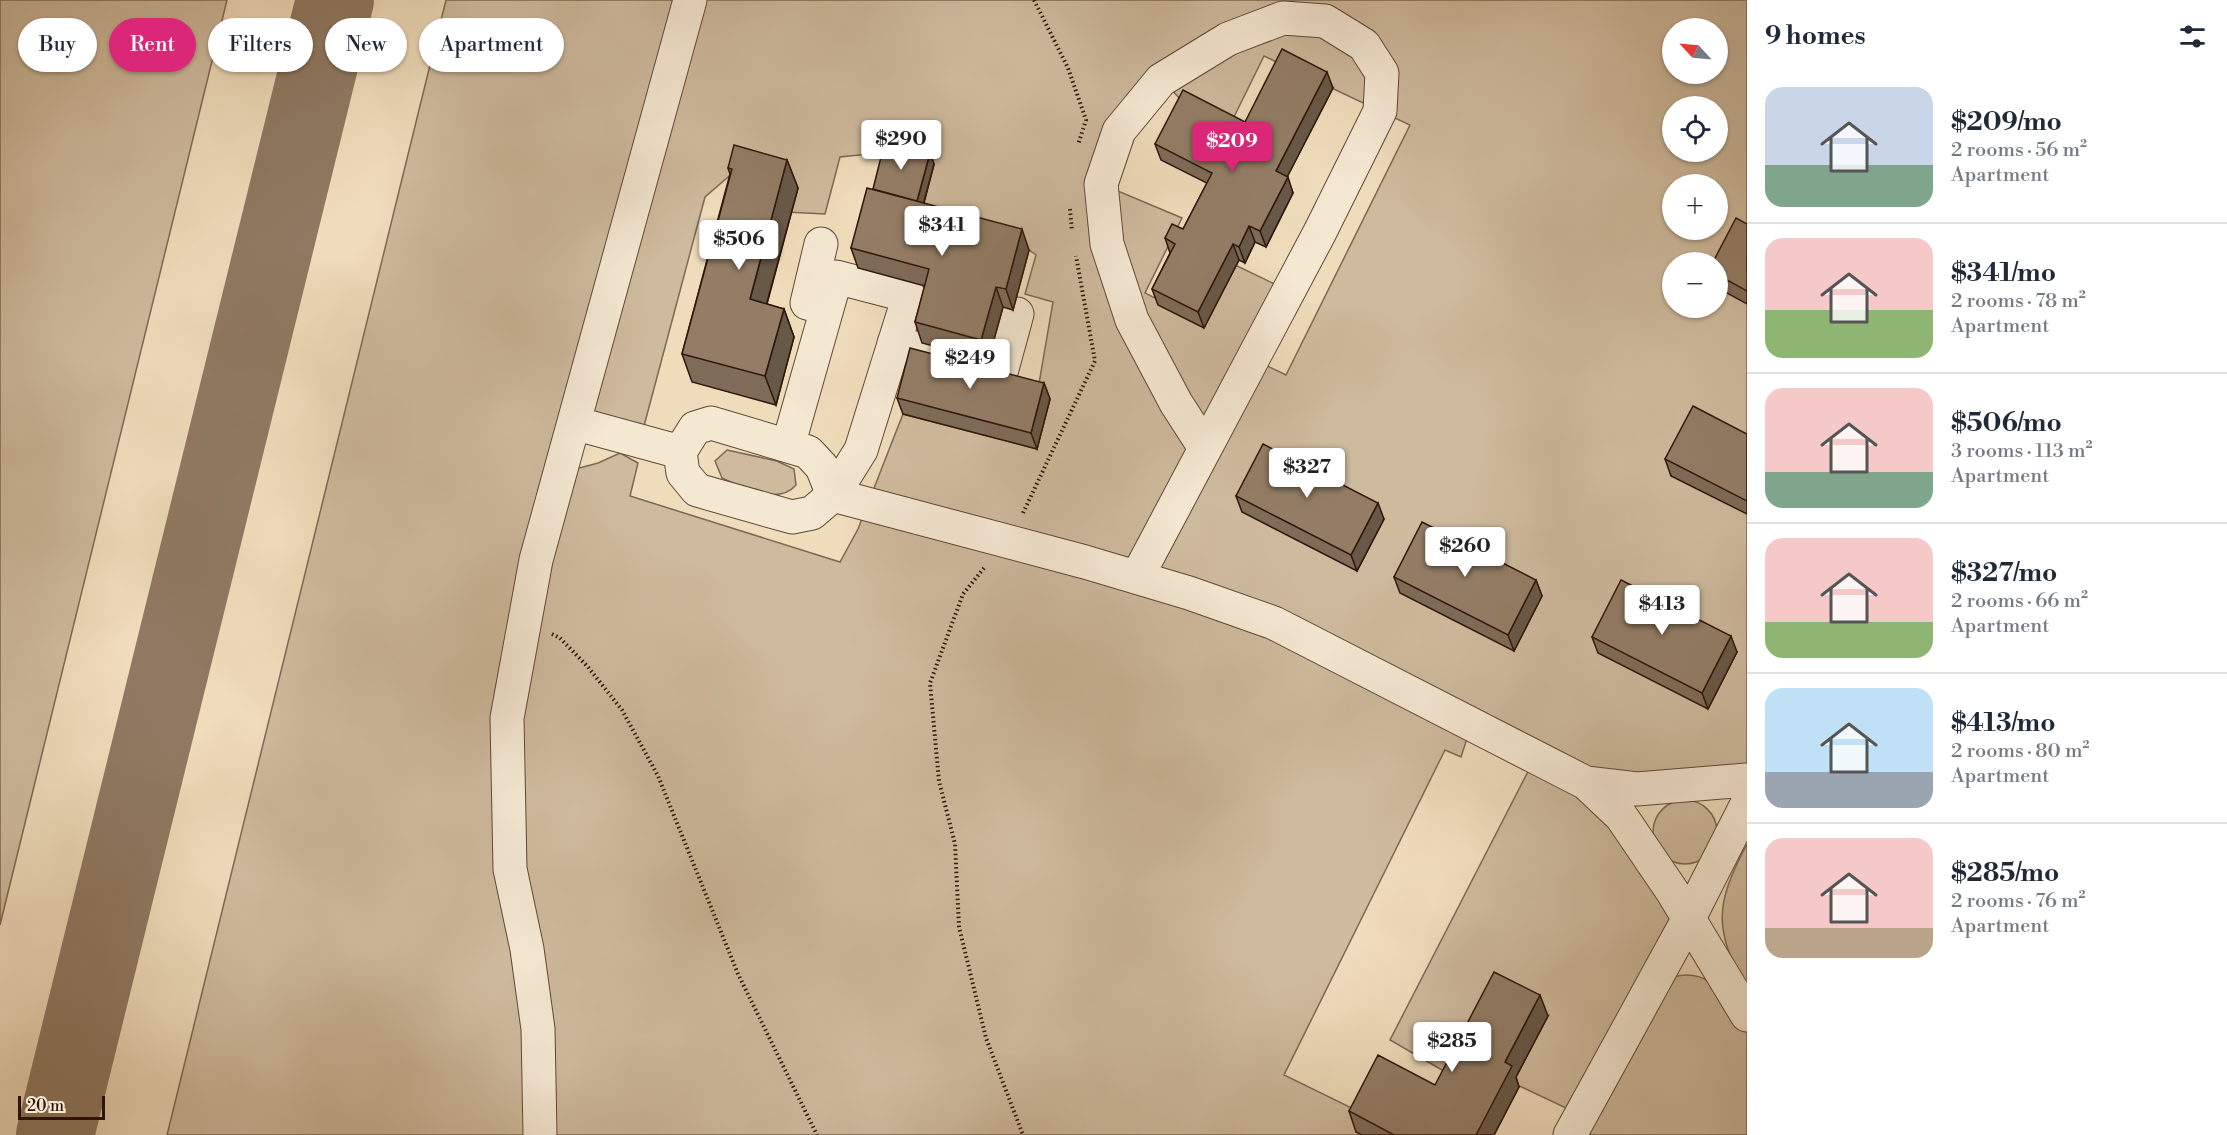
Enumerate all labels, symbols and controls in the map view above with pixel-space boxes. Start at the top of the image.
chip: Buy [18,18,97,72]
chip: Rent [109,18,196,72]
chip: Filters [208,18,313,72]
chip: New [325,18,407,72]
chip: Apartment [419,18,564,72]
north arrow [1662,18,1728,84]
map controls [1662,18,1728,318]
text: 9 homes [1765,20,1866,52]
icon: filters [2176,20,2209,53]
button: locate [1662,96,1728,162]
text: $209/mo [1951,106,2062,138]
icon: home [1813,111,1885,183]
pin: $290 [865,120,937,171]
pin: $209 [1196,122,1268,173]
text: $290 [875,127,927,152]
text: $209 [1206,129,1258,154]
text: 2 rooms · 56 m² [1951,138,2087,163]
text: Apartment [1951,163,2049,188]
button: + [1662,174,1728,240]
pin: $341 [906,206,978,257]
text: $341 [919,213,966,238]
pin: $506 [703,220,775,271]
text: $506 [713,227,765,252]
button: − [1662,252,1728,318]
text: $341/mo [1951,257,2056,289]
icon: home [1813,262,1885,334]
text: 2 rooms · 78 m² [1951,289,2086,314]
text: Apartment [1951,314,2049,339]
pin: $249 [934,339,1006,390]
text: $249 [945,346,995,371]
text: $506/mo [1951,407,2062,439]
icon: home [1813,412,1885,484]
text: 3 rooms · 113 m² [1951,439,2092,464]
pin: $327 [1271,448,1343,499]
text: $327 [1283,455,1331,480]
text: Apartment [1951,464,2049,489]
pin: $260 [1429,527,1501,578]
text: $260 [1439,534,1491,559]
text: $327/mo [1951,557,2057,589]
icon: home [1813,562,1885,634]
pin: $413 [1626,585,1698,636]
text: 2 rooms · 66 m² [1951,589,2088,614]
text: $413 [1639,592,1685,617]
text: Apartment [1951,614,2049,639]
text: $413/mo [1951,707,2056,739]
icon: home [1813,712,1885,784]
text: 2 rooms · 80 m² [1951,739,2089,764]
text: Apartment [1951,764,2049,789]
text: $285/mo [1951,857,2059,889]
icon: home [1813,862,1885,934]
text: 2 rooms · 76 m² [1951,889,2085,914]
text: Apartment [1951,914,2049,939]
pin: $285 [1416,1022,1488,1073]
text: $285 [1427,1029,1477,1054]
scale bar [18,1093,105,1120]
text: 20 m [27,1096,64,1116]

